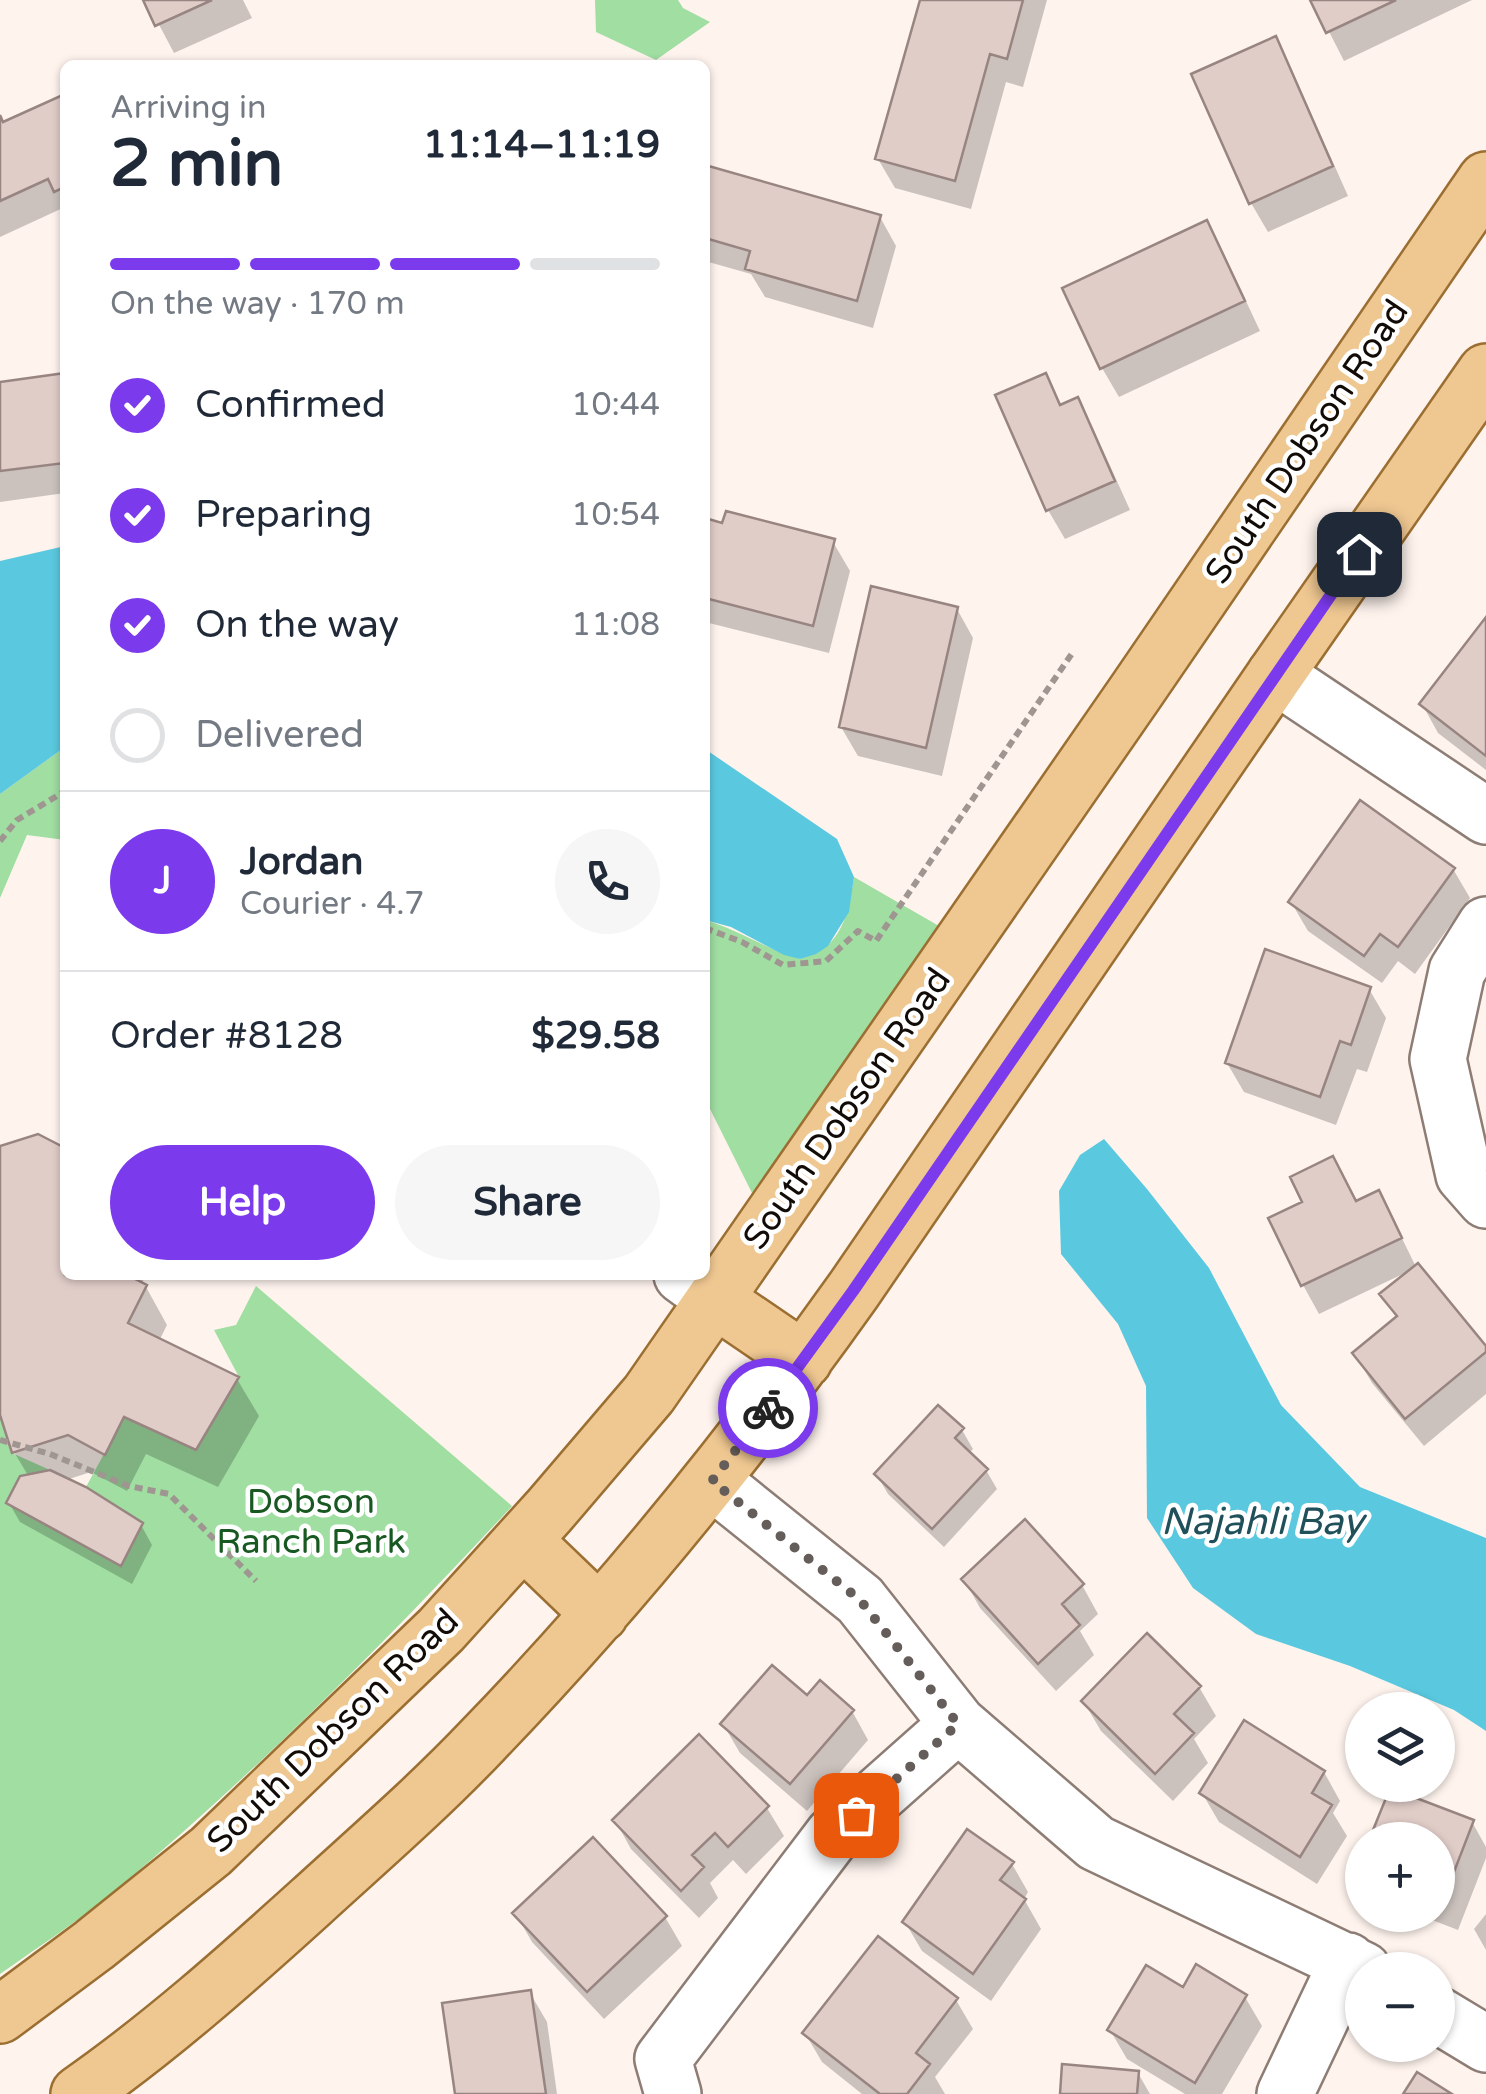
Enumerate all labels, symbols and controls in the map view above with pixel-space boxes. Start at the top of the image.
text: Arriving in [110,89,267,127]
text: 11:14–11:19 [423,122,660,168]
text: 2 min [110,125,283,204]
text: On the way · 170 m [110,285,405,323]
street label: South Dobson Road [1196,292,1418,592]
icon: check [110,378,165,433]
text: Confirmed [195,382,386,428]
text: 10:44 [571,386,660,424]
icon: check [110,488,165,543]
text: Preparing [195,492,372,538]
text: 10:54 [571,496,660,534]
pin [1317,512,1402,597]
icon: home [1332,527,1387,582]
icon: check [110,598,165,653]
text: On the way [195,602,399,648]
text: 11:08 [571,606,660,644]
text: Delivered [195,712,364,758]
button: phone [555,829,660,934]
text: Jordan [240,839,363,885]
text: J [154,858,171,904]
text: Courier · 4.7 [240,885,424,923]
street label: South Dobson Road [734,960,960,1258]
text: Order #8128 [110,1013,343,1059]
text: $29.58 [531,1013,660,1059]
button: Help [110,1145,375,1260]
button: Share [395,1145,660,1260]
courier [718,1358,818,1458]
icon: bike [741,1381,796,1436]
park label: Dobson Ranch Park [216,1481,406,1563]
water label: Najahli Bay [1161,1499,1368,1545]
street label: South Dobson Road [199,1600,467,1862]
map controls [1345,1692,1455,2062]
button: layers [1345,1692,1455,1802]
pin [814,1773,899,1858]
icon: bag [829,1788,884,1843]
button: + [1345,1822,1455,1932]
button: − [1345,1952,1455,2062]

